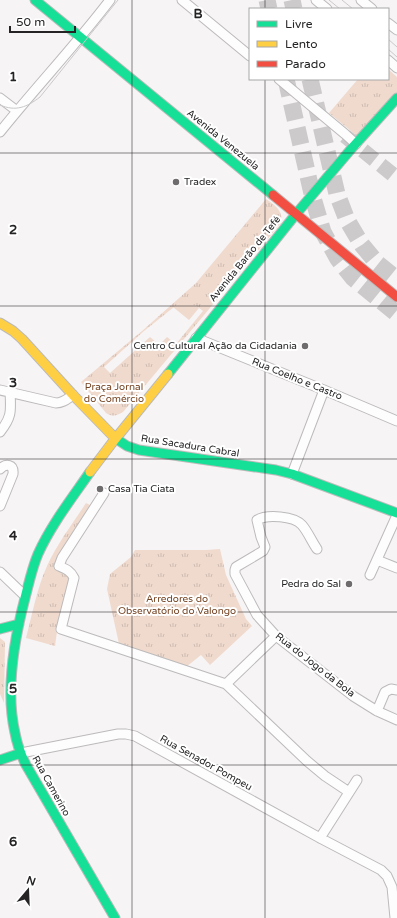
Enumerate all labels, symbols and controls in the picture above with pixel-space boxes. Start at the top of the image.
text: B [193,6,203,22]
scale bar [10,8,75,34]
legend [249,8,389,80]
text: 50 m [16,15,45,29]
text: Livre [285,17,313,31]
text: Lento [285,37,318,51]
text: Parado [285,57,326,71]
text: 1 [9,69,17,85]
street label: Avenida Venezuela [184,107,262,173]
place label: Tradex [184,176,216,188]
marker: Tradex [171,177,181,187]
street label: Avenida Barão de Tefé [207,214,283,304]
text: 2 [9,222,17,238]
place label: Centro Cultural Ação da Cidadania [134,340,297,352]
marker: Centro Cultural Ação da Cidadania [300,341,310,351]
street label: Rua Coelho e Castro [250,355,344,403]
text: 3 [9,375,17,391]
park label: Praça Jornal do Comércio [84,381,144,405]
street label: Rua Sacadura Cabral [140,432,240,460]
place label: Casa Tia Ciata [108,483,175,495]
marker: Casa Tia Ciata [95,484,105,494]
text: 4 [9,528,18,544]
place label: Pedra do Sal [281,578,341,590]
marker: Pedra do Sal [344,579,354,589]
park label: Arredores do Observatório do Valongo [118,593,236,617]
street label: Rua do Jogo da Bola [273,630,357,700]
text: 5 [9,681,17,697]
street label: Rua Senador Pompeu [158,733,254,793]
street label: Rua Camerino [29,754,73,818]
text: 6 [9,834,17,850]
north arrow [8,870,48,910]
text: N [25,873,37,889]

